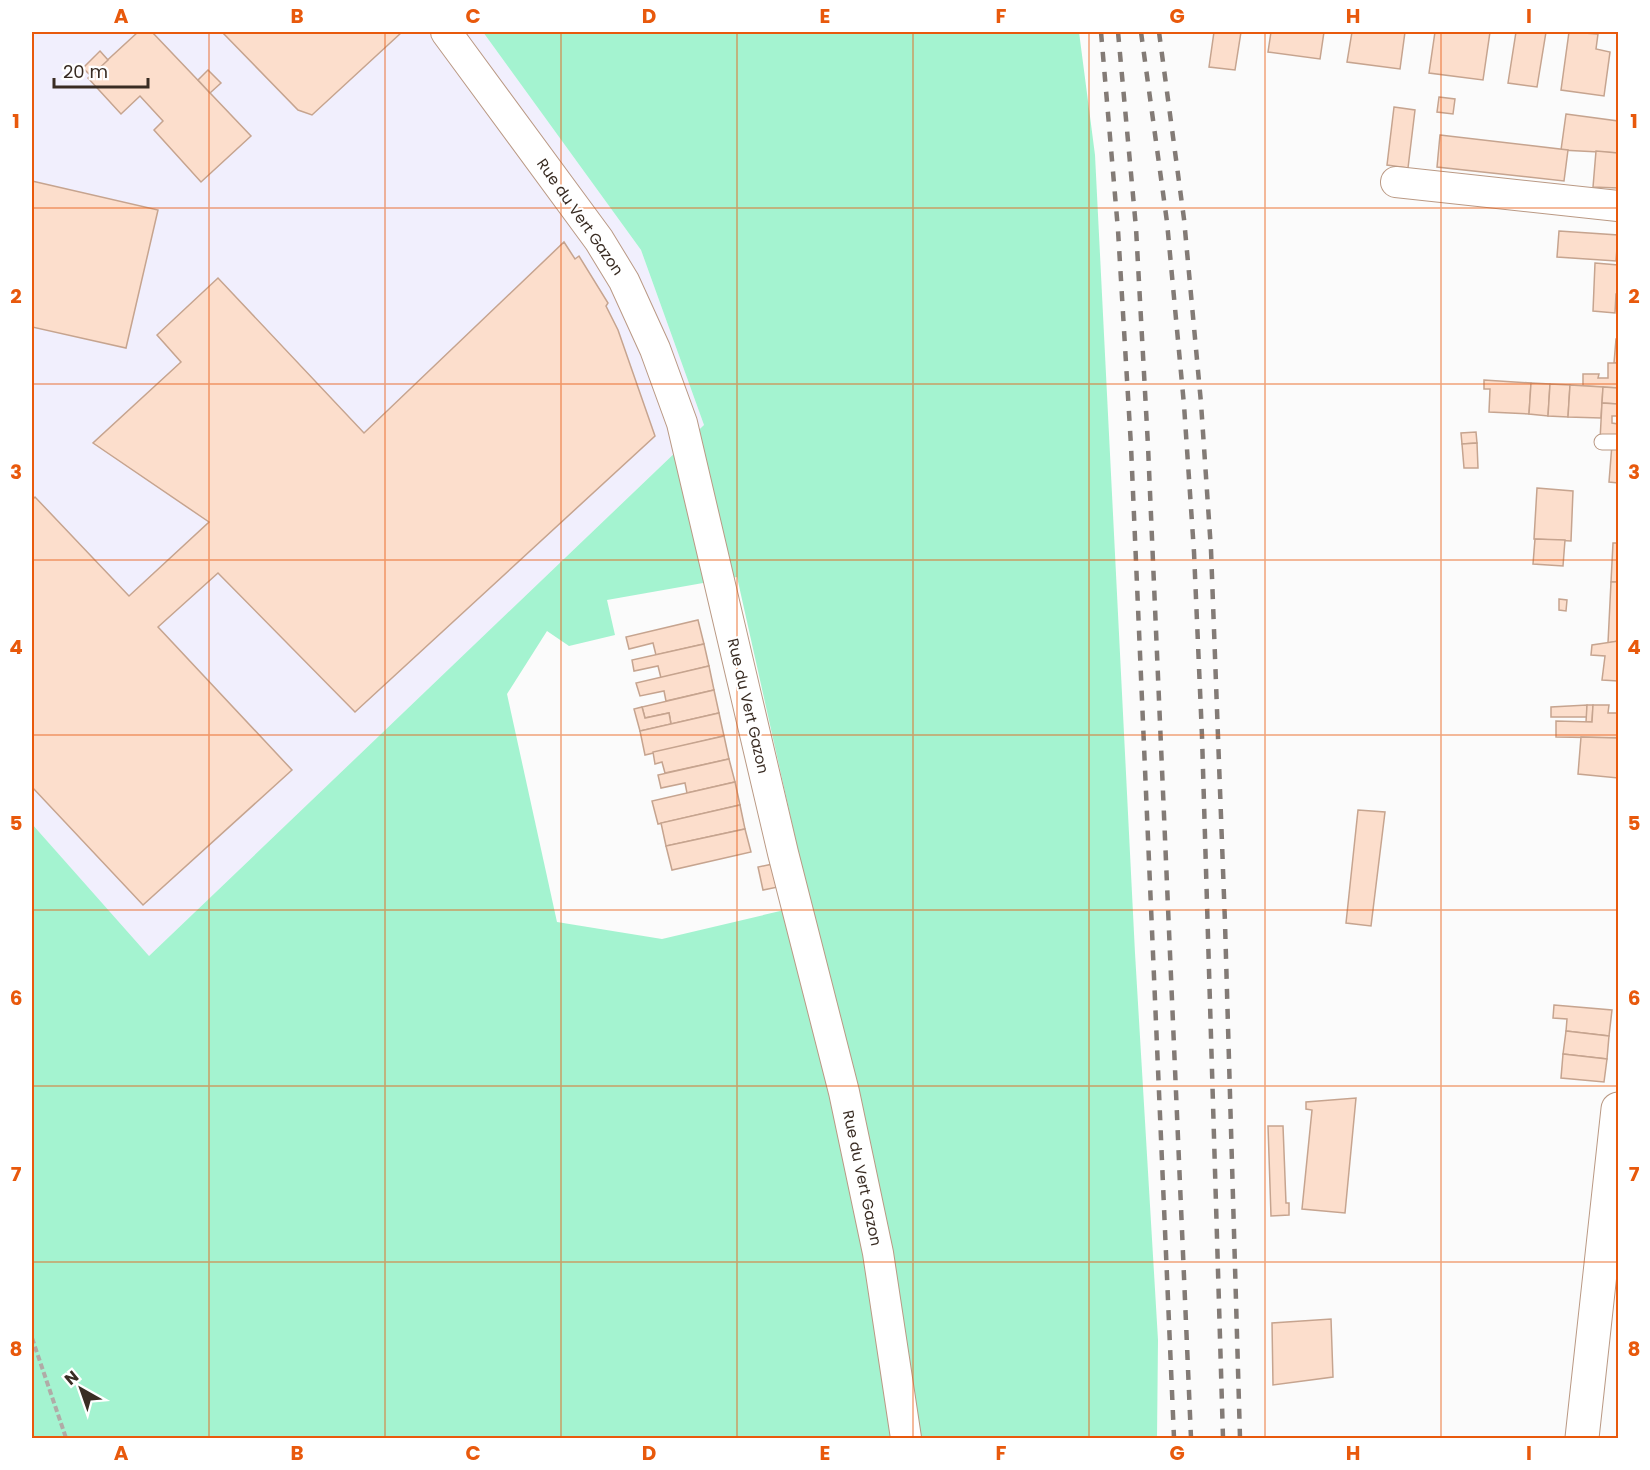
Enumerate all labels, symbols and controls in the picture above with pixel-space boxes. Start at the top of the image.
text: A [114,2,129,30]
text: B [290,2,304,30]
text: C [465,2,481,30]
text: D [642,2,656,30]
text: E [820,2,830,30]
text: F [996,2,1007,30]
text: G [1169,2,1185,30]
text: H [1346,2,1360,30]
text: I [1526,2,1532,30]
scale bar [54,51,148,89]
text: 20 m [63,59,108,84]
text: 1 [12,107,20,135]
text: 1 [1630,107,1638,135]
street label: Rue du Vert Gazon [532,154,629,279]
text: 2 [10,282,22,310]
text: 2 [1628,282,1640,310]
text: 3 [10,458,22,486]
text: 3 [1628,458,1640,486]
text: 4 [9,633,23,661]
text: 4 [1627,633,1641,661]
street label: Rue du Vert Gazon [723,636,774,776]
text: 5 [10,809,23,837]
text: 5 [1628,809,1641,837]
text: 6 [10,984,22,1012]
text: 6 [1628,984,1640,1012]
street label: Rue du Vert Gazon [838,1108,887,1248]
text: 7 [11,1160,22,1188]
text: 7 [1629,1160,1640,1188]
text: 8 [10,1335,22,1363]
text: 8 [1628,1335,1640,1363]
north arrow [51,1359,111,1419]
text: N [60,1365,84,1391]
text: A [114,1439,129,1467]
text: B [290,1439,304,1467]
text: C [465,1439,481,1467]
text: D [642,1439,656,1467]
text: E [820,1439,830,1467]
text: F [996,1439,1007,1467]
text: G [1169,1439,1185,1467]
text: H [1346,1439,1360,1467]
text: I [1526,1439,1532,1467]

